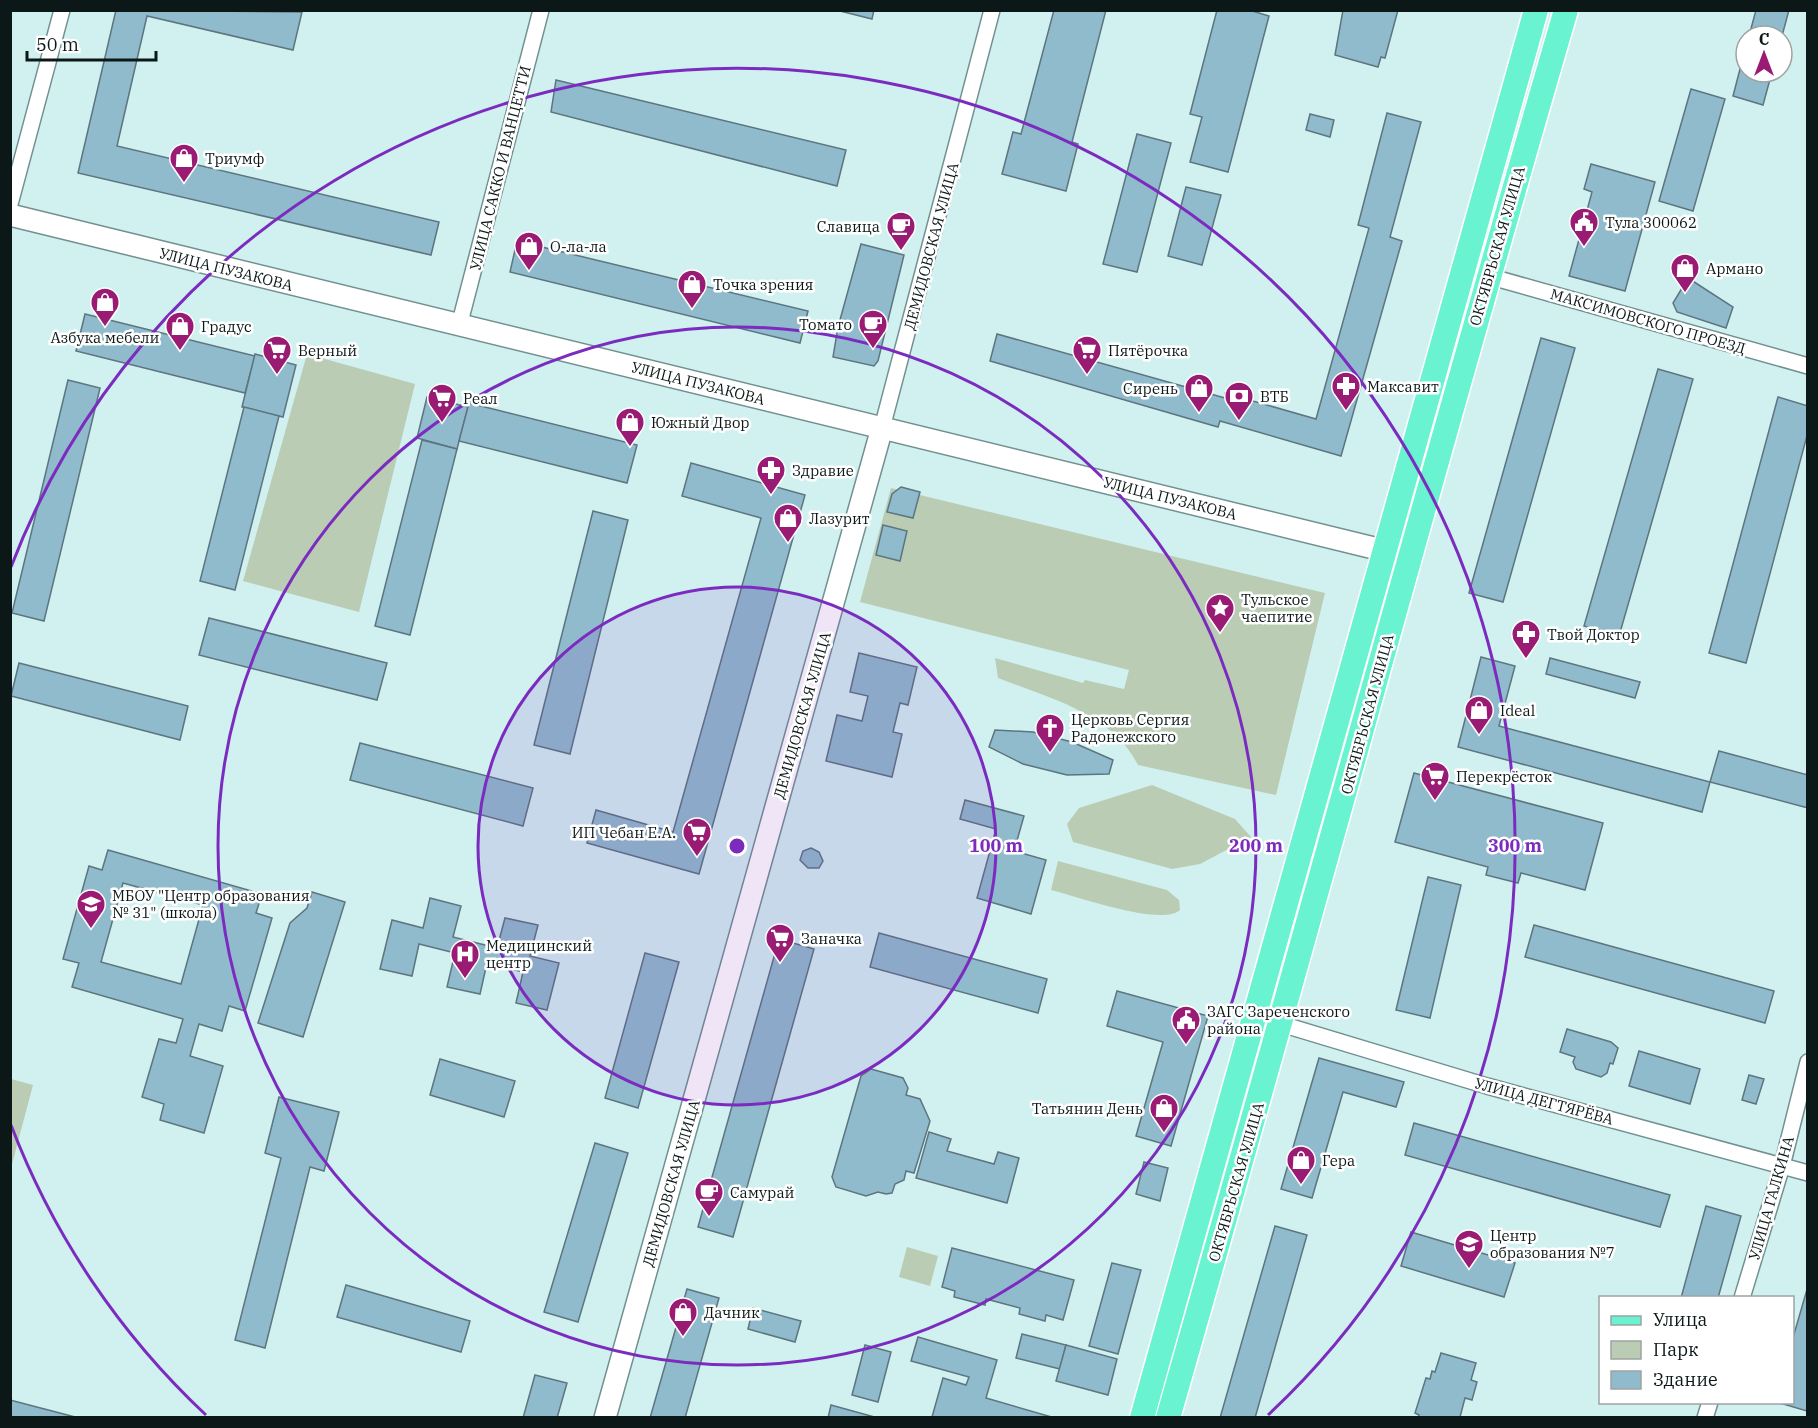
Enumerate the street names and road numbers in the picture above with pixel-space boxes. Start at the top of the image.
street label: УЛИЦА САККО И ВАНЦЕТТИ [465,64,535,272]
street label: ДЕМИДОВСКАЯ УЛИЦА [899,160,963,332]
street label: ОКТЯБРЬСКАЯ УЛИЦА [1465,163,1529,328]
street label: УЛИЦА ПУЗАКОВА [157,243,296,295]
street label: МАКСИМОВСКОГО ПРОЕЗД [1548,284,1748,358]
street label: УЛИЦА ПУЗАКОВА [629,357,768,409]
street label: УЛИЦА ПУЗАКОВА [1101,472,1240,524]
street label: ДЕМИДОВСКАЯ УЛИЦА [769,629,835,801]
street label: ОКТЯБРЬСКАЯ УЛИЦА [1336,631,1398,796]
street label: УЛИЦА ДЕГТЯРЁВА [1472,1073,1616,1129]
street label: ДЕМИДОВСКАЯ УЛИЦА [638,1097,704,1269]
street label: ОКТЯБРЬСКАЯ УЛИЦА [1204,1099,1268,1264]
street label: УЛИЦА ГАЛКИНА [1744,1133,1798,1262]

